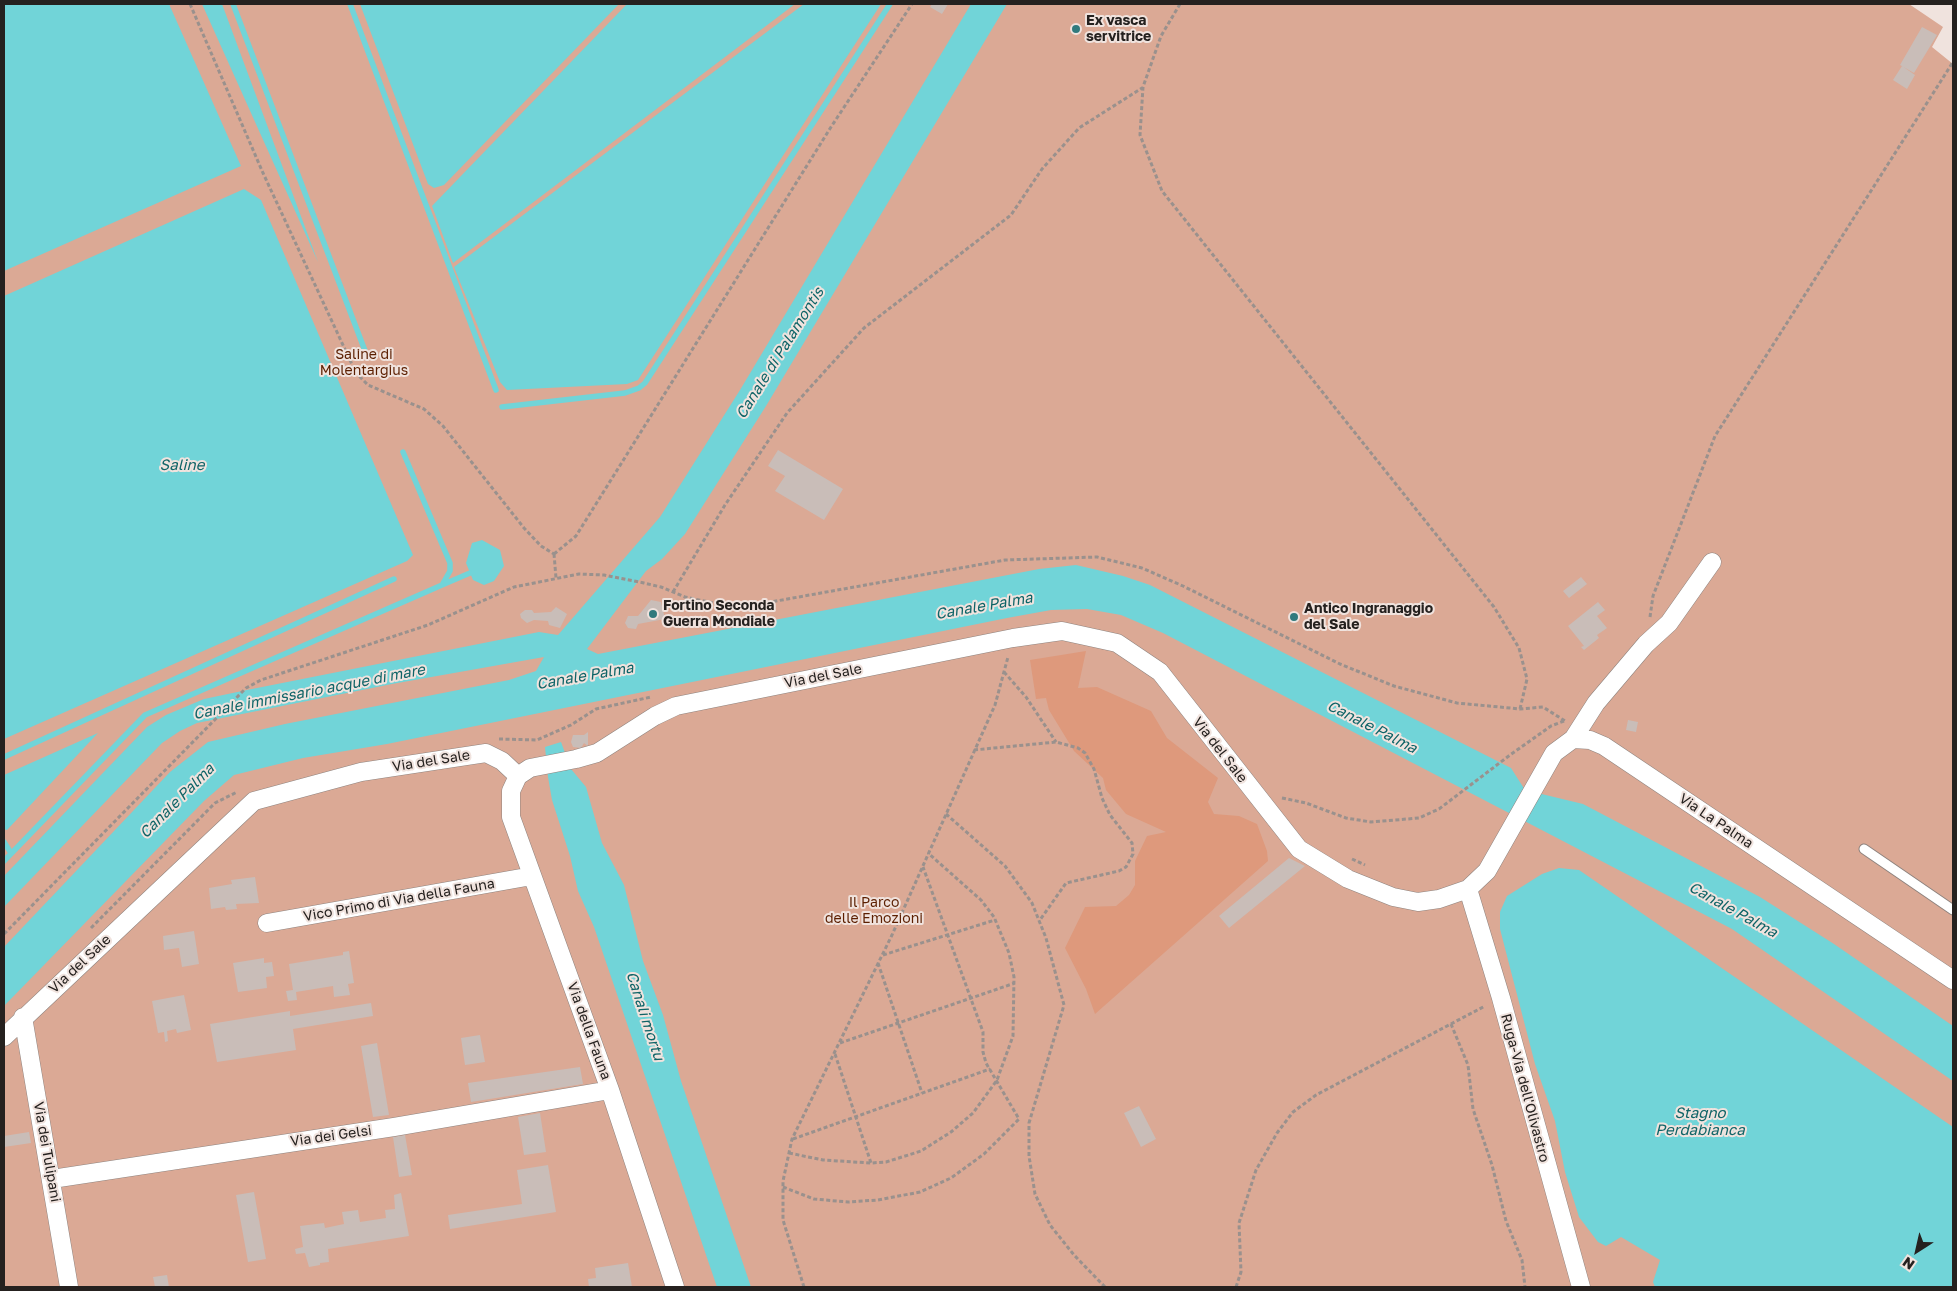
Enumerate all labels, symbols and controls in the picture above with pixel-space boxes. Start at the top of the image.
place label: Ex vasca servitrice [1086,13,1151,46]
marker: Ex vasca servitrice [1070,23,1082,35]
water label: Canale di Palamontis [732,284,828,422]
park label: Saline di Molentargius [320,347,408,380]
water label: Saline [160,456,204,474]
water label: Canale Palma [934,589,1034,623]
place label: Fortino Seconda Guerra Mondiale [663,598,775,630]
place label: Antico Ingranaggio del Sale [1304,601,1433,634]
marker: Fortino Seconda Guerra Mondiale [647,608,659,620]
marker: Antico Ingranaggio del Sale [1288,611,1300,623]
water label: Canale Palma [535,659,635,693]
street label: Via del Sale [783,660,863,692]
water label: Canale immissario acque di mare [192,661,426,723]
water label: Canale Palma [1324,697,1420,757]
street label: Via del Sale [1189,714,1251,786]
street label: Via del Sale [391,747,471,775]
water label: Canale Palma [136,760,218,842]
street label: Via La Palma [1676,790,1756,852]
street label: Vico Primo di Via della Fauna [302,875,496,925]
water label: Canale Palma [1686,878,1780,942]
park label: Il Parco delle Emozioni [825,895,923,928]
street label: Via del Sale [46,931,114,997]
water label: Canali mortu [622,969,668,1063]
street label: Via della Fauna [564,980,614,1082]
street label: Ruga-Via dell'Olivastro [1497,1012,1553,1164]
street label: Via dei Tulipani [30,1101,64,1203]
water label: Stagno Perdabianca [1655,1104,1745,1139]
street label: Via dei Gelsi [289,1122,373,1150]
north arrow [1892,1226,1942,1276]
text: N [1899,1254,1917,1274]

